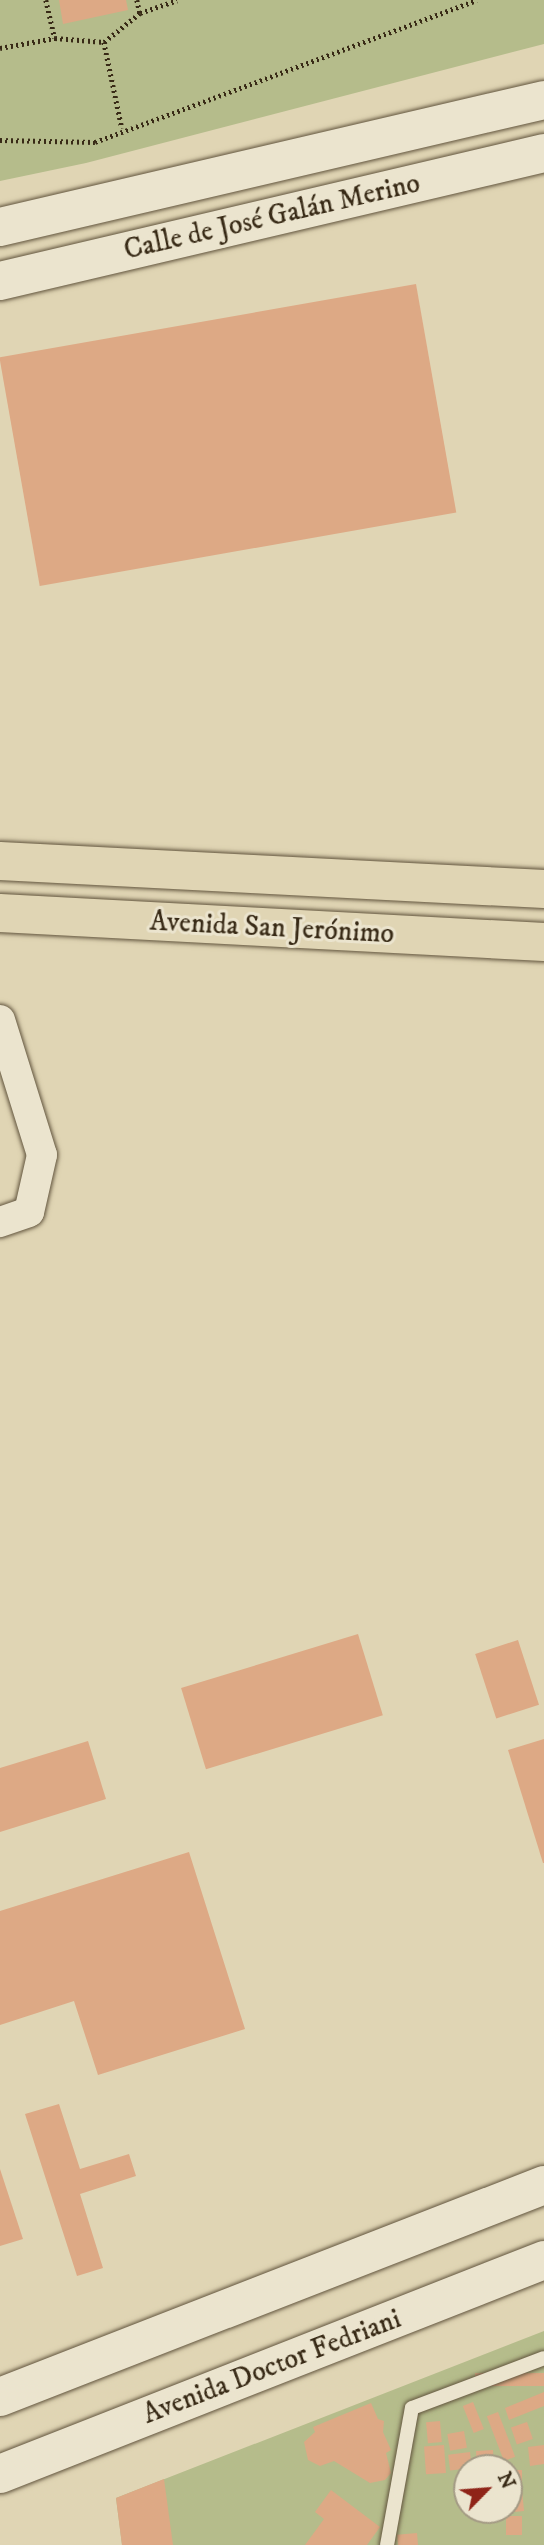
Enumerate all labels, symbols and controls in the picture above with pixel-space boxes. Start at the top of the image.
street label: Calle de José Galán Merino [121,167,423,267]
street label: Avenida San Jerónimo [149,905,395,951]
street label: Avenida Doctor Fedriani [138,2302,406,2432]
north arrow [453,2454,523,2524]
text: N [492,2469,519,2493]

